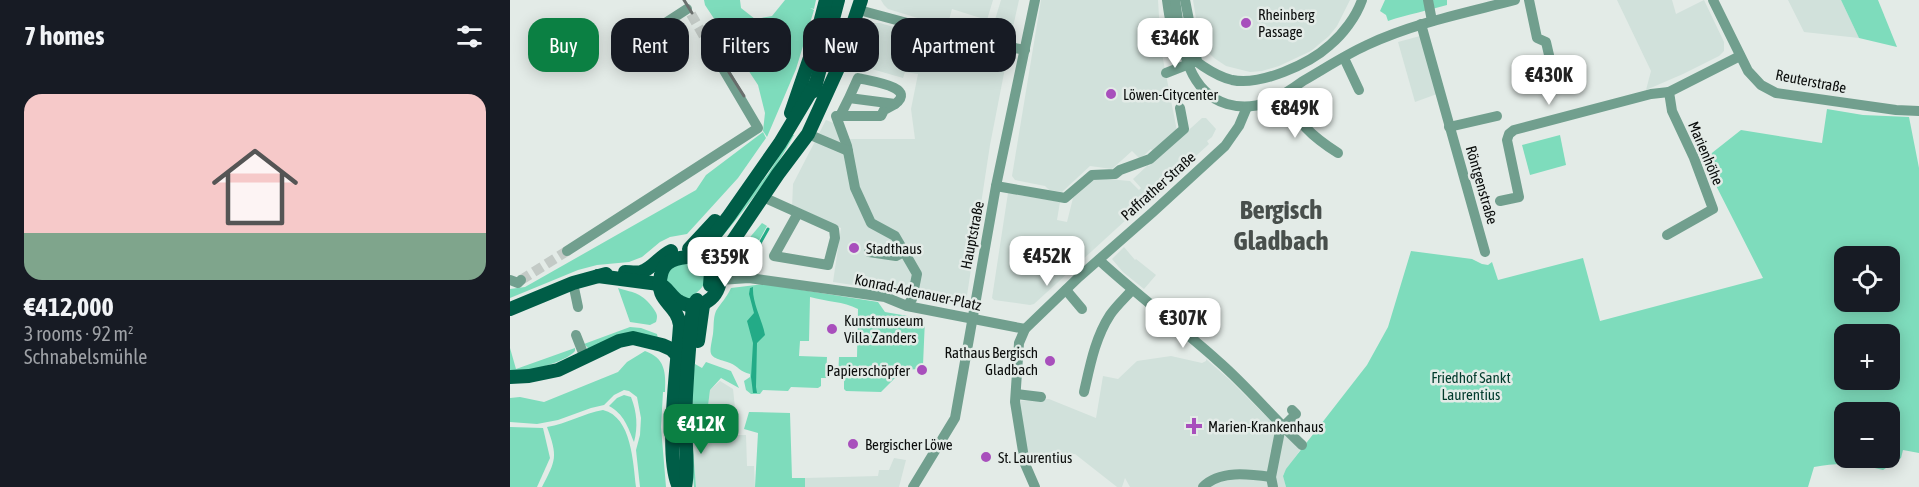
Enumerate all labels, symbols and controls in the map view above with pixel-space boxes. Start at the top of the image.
place label: Rheinberg Passage [1258,6,1315,40]
marker: Rheinberg Passage [1239,16,1253,30]
chip: Buy [528,18,599,72]
chip: Rent [611,18,689,72]
chip: Filters [701,18,791,72]
chip: New [803,18,879,72]
chip: Apartment [891,18,1016,72]
pin: €346K [1133,18,1217,69]
icon: filters [453,20,486,53]
text: 7 homes [24,21,104,51]
text: €346K [1152,26,1199,49]
pin: €430K [1507,55,1591,106]
text: €430K [1526,63,1573,86]
street label: Reuterstraße [1774,66,1848,96]
place label: Löwen-Citycenter [1123,86,1219,103]
marker: Löwen-Citycenter [1104,87,1118,101]
pin: €849K [1253,88,1337,139]
text: €849K [1272,96,1319,119]
street label: Marienhöhe [1685,119,1727,188]
icon: home [201,133,309,241]
street label: Röntgenstraße [1463,144,1501,226]
street label: Paffrather Straße [1117,148,1199,224]
district label: Bergisch Gladbach [1233,194,1329,256]
street label: Hauptstraße [957,199,987,270]
pin: €452K [1005,236,1089,287]
pin: €359K [683,237,767,288]
place label: Stadthaus [866,240,922,257]
marker: Stadthaus [847,241,861,255]
text: €452K [1024,244,1071,267]
text: €359K [702,245,749,268]
map controls [1834,246,1900,468]
button: locate [1834,246,1900,312]
street label: Konrad-Adenauer-Platz [853,270,983,314]
text: €412,000 [24,292,114,322]
pin: €307K [1141,298,1225,349]
text: €307K [1160,306,1207,329]
place label: Kunstmuseum Villa Zanders [844,312,924,346]
text: 3 rooms · 92 m² [24,322,134,345]
marker: Kunstmuseum Villa Zanders [825,322,839,336]
button: + [1834,324,1900,390]
place label: Rathaus Bergisch Gladbach [944,344,1038,378]
text: Schnabelsmühle [24,345,147,368]
marker: Rathaus Bergisch Gladbach [1043,354,1057,368]
place label: Papierschöpfer [827,362,911,379]
marker: Papierschöpfer [915,363,929,377]
park label: Friedhof Sankt Laurentius [1431,369,1511,403]
button: − [1834,402,1900,468]
pin: €412K [659,404,743,455]
text: €412K [678,412,725,435]
marker: Marien-Krankenhaus [1185,417,1203,435]
place label: Marien-Krankenhaus [1208,418,1324,435]
place label: Bergischer Löwe [865,436,953,453]
marker: Bergischer Löwe [846,437,860,451]
place label: St. Laurentius [998,449,1072,466]
marker: St. Laurentius [979,450,993,464]

